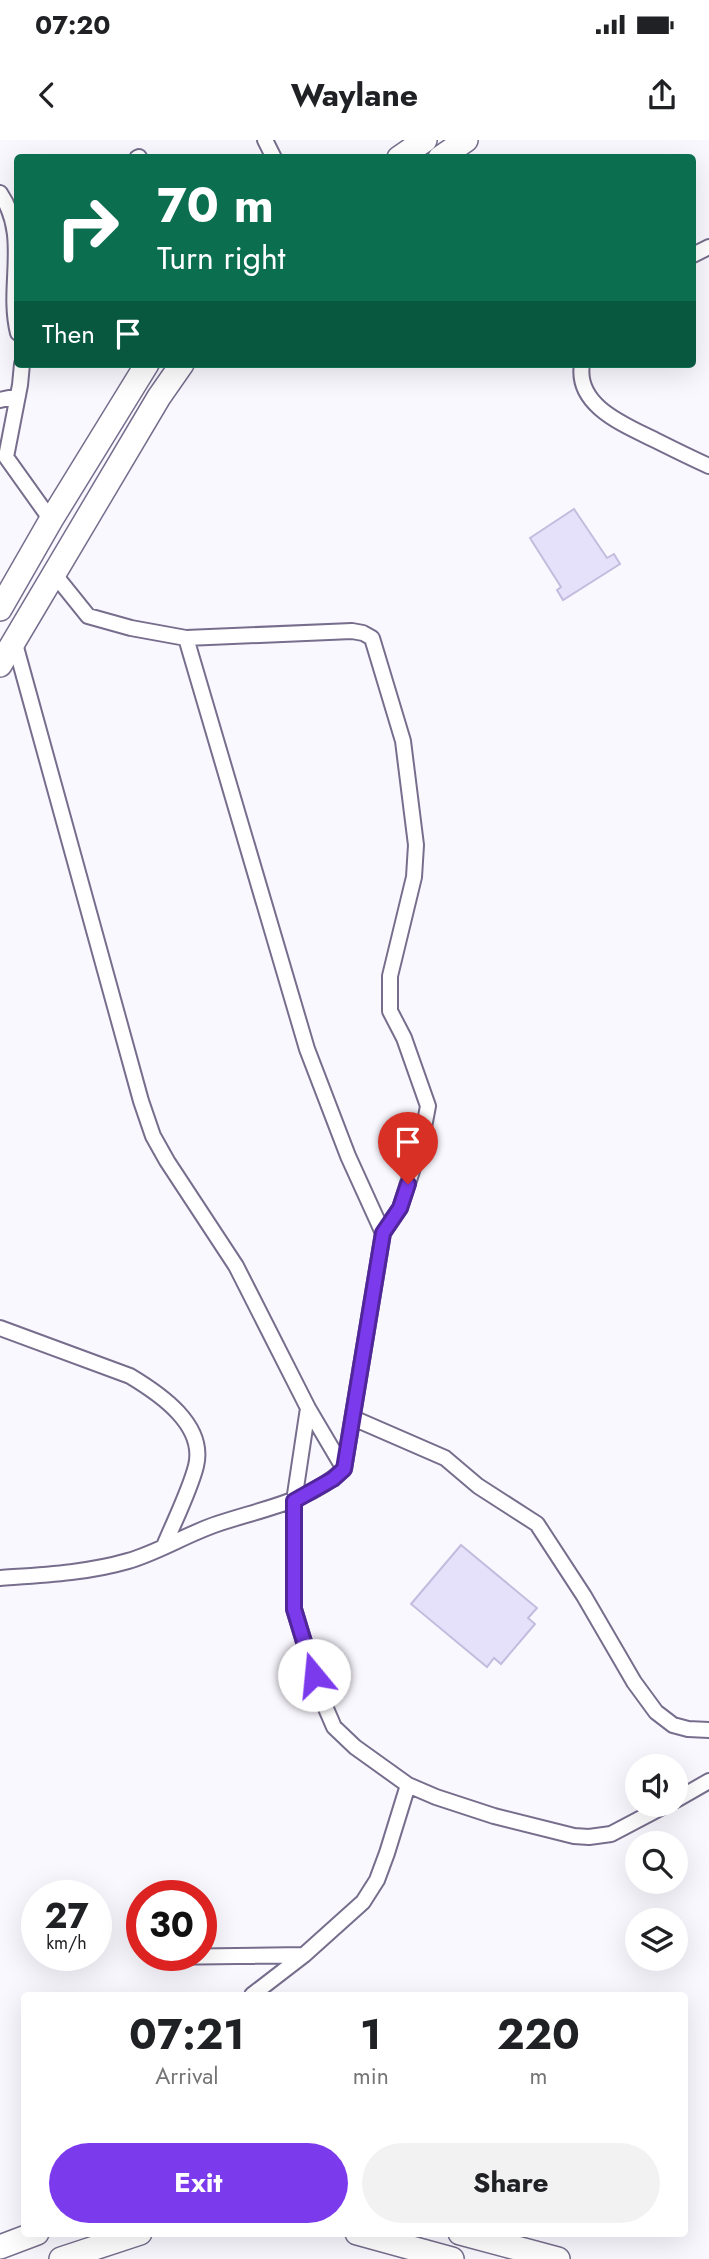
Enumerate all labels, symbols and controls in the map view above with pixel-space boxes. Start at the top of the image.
text: 07:20 [35,6,111,44]
text: Waylane [291,72,418,118]
icon: back [28,76,66,114]
icon: share [643,76,681,114]
text: 70 m [157,170,274,240]
icon: right [42,182,133,273]
text: Turn right [157,235,286,281]
text: Then [42,315,95,353]
icon: arrive [109,315,147,353]
pin [378,1112,438,1184]
icon: arrive [389,1123,427,1161]
position arrow [277,1638,351,1712]
map controls [625,1754,688,1971]
button: sound [625,1754,688,1817]
button: search [625,1831,688,1894]
speed limit sign: 30 [126,1880,217,1971]
text: 27 [44,1891,89,1941]
button: layers [625,1908,688,1971]
text: km/h [46,1930,87,1956]
text: 07:21 [129,2004,245,2065]
text: 1 [360,2004,382,2065]
text: 220 [497,2004,580,2065]
text: Arrival [155,2059,219,2093]
text: min [353,2059,389,2093]
text: m [529,2059,547,2093]
button: Exit [49,2143,348,2223]
button: Share [362,2143,660,2223]

